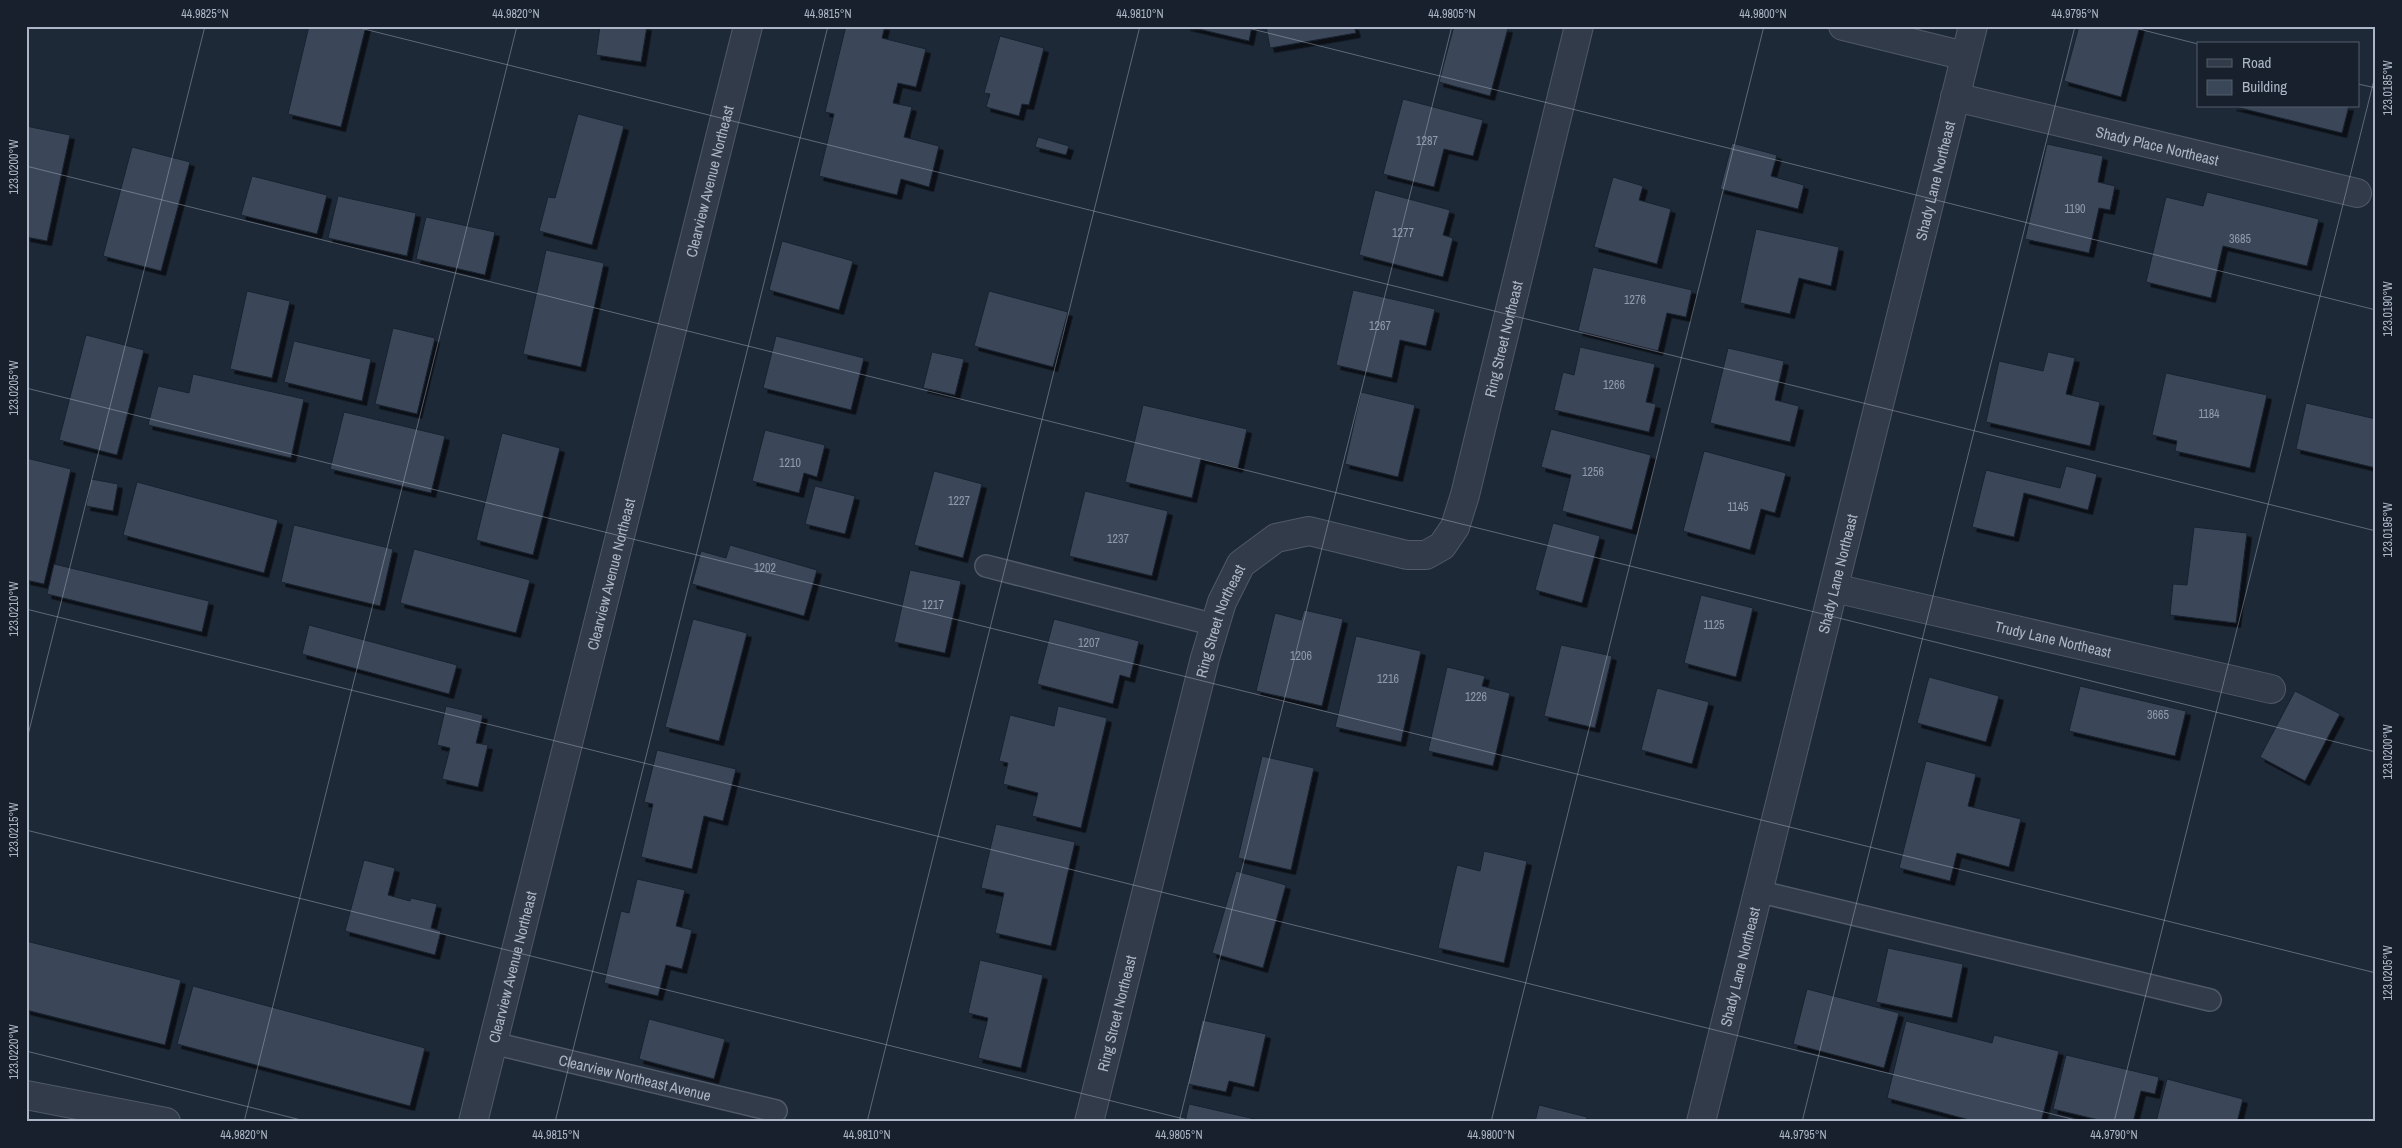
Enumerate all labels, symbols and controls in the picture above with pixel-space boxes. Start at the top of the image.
text: 44.9825°N [181,6,229,22]
text: 44.9820°N [492,6,540,22]
text: 44.9815°N [804,6,852,22]
text: 44.9810°N [1116,6,1164,22]
text: 44.9805°N [1428,6,1476,22]
text: 44.9800°N [1739,6,1787,22]
text: 44.9795°N [2051,6,2099,22]
legend [2197,42,2360,108]
text: Road [2242,52,2271,73]
text: 123.0185°W [2380,60,2396,116]
text: Building [2242,76,2287,97]
street label: Clearview Avenue Northeast [680,102,738,259]
street label: Shady Lane Northeast [1910,118,1960,243]
street label: Shady Place Northeast [2094,120,2222,170]
house number: 1287 [1416,133,1438,149]
text: 123.0200°W [6,139,22,195]
house number: 1190 [2064,201,2086,217]
house number: 1277 [1392,225,1414,241]
house number: 3685 [2229,231,2251,247]
street label: Ring Street Northeast [1479,278,1527,399]
text: 123.0190°W [2380,281,2396,337]
house number: 1276 [1624,292,1646,308]
house number: 1267 [1369,318,1391,334]
text: 123.0205°W [6,360,22,416]
house number: 1266 [1603,377,1625,393]
house number: 1184 [2198,406,2220,422]
house number: 1210 [779,455,801,471]
house number: 1256 [1582,464,1604,480]
house number: 1227 [948,493,970,509]
street label: Clearview Avenue Northeast [581,495,640,652]
house number: 1145 [1727,499,1749,515]
text: 123.0195°W [2380,502,2396,558]
street label: Shady Lane Northeast [1812,511,1862,636]
house number: 1237 [1107,531,1129,547]
house number: 1202 [754,560,776,576]
street label: Ring Street Northeast [1190,560,1250,680]
text: 123.0210°W [6,581,22,637]
house number: 1217 [922,597,944,613]
street label: Trudy Lane Northeast [1993,615,2114,662]
house number: 1125 [1703,617,1725,633]
house number: 1207 [1078,635,1100,651]
house number: 1206 [1290,648,1312,664]
house number: 1216 [1377,671,1399,687]
house number: 1226 [1465,689,1487,705]
house number: 3665 [2147,707,2169,723]
text: 123.0200°W [2380,724,2396,780]
text: 123.0215°W [6,802,22,858]
street label: Clearview Avenue Northeast [483,888,541,1045]
street label: Shady Lane Northeast [1715,904,1765,1029]
text: 123.0205°W [2380,945,2396,1001]
street label: Ring Street Northeast [1092,952,1141,1074]
text: 123.0220°W [6,1024,22,1080]
street label: Clearview Northeast Avenue [557,1049,713,1106]
text: 44.9820°N [220,1127,268,1143]
text: 44.9815°N [532,1127,580,1143]
text: 44.9810°N [843,1127,891,1143]
text: 44.9805°N [1155,1127,1203,1143]
text: 44.9800°N [1467,1127,1515,1143]
text: 44.9795°N [1779,1127,1827,1143]
text: 44.9790°N [2090,1127,2138,1143]

